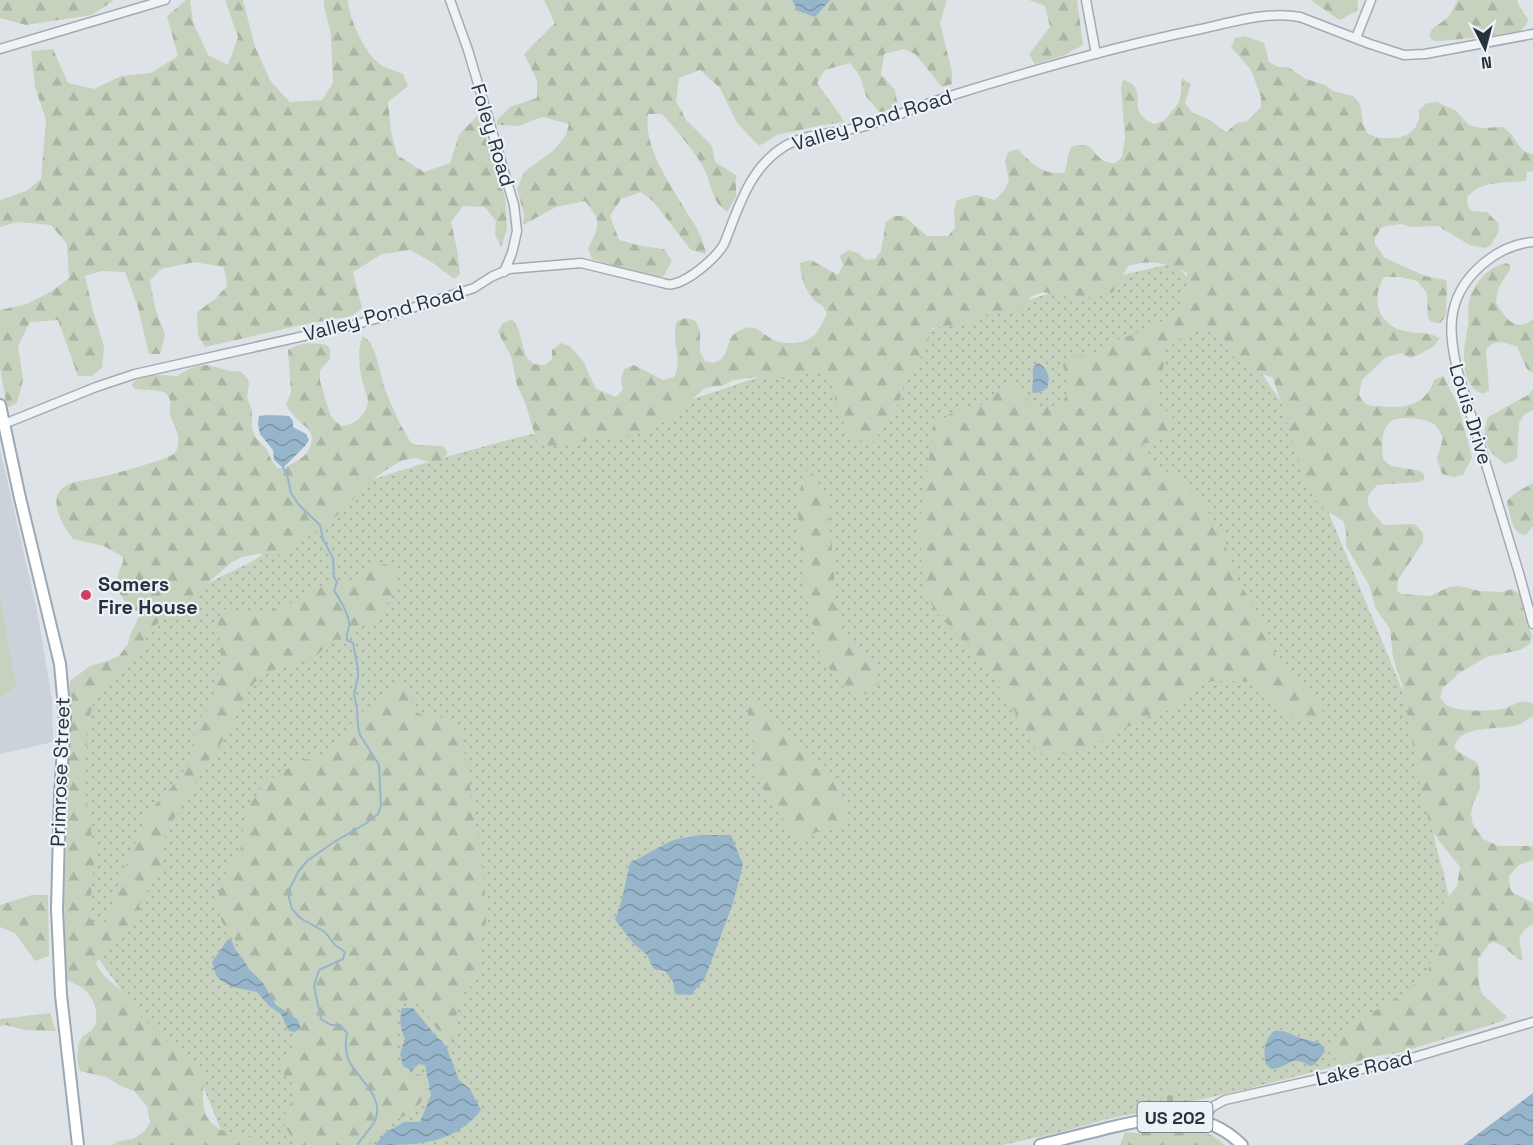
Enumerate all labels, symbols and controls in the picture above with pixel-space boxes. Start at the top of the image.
north arrow [1455,18,1515,78]
text: N [1480,51,1493,73]
street label: Foley Road [465,80,521,190]
street label: Valley Pond Road [789,83,955,157]
street label: Valley Pond Road [301,279,467,347]
street label: Louis Drive [1443,360,1499,468]
place label: Somers Fire House [98,571,198,620]
marker: Somers Fire House [79,588,93,602]
street label: Primrose Street [44,697,76,847]
street label: Lake Road [1313,1044,1415,1092]
road number: US 202 [1138,1102,1212,1132]

